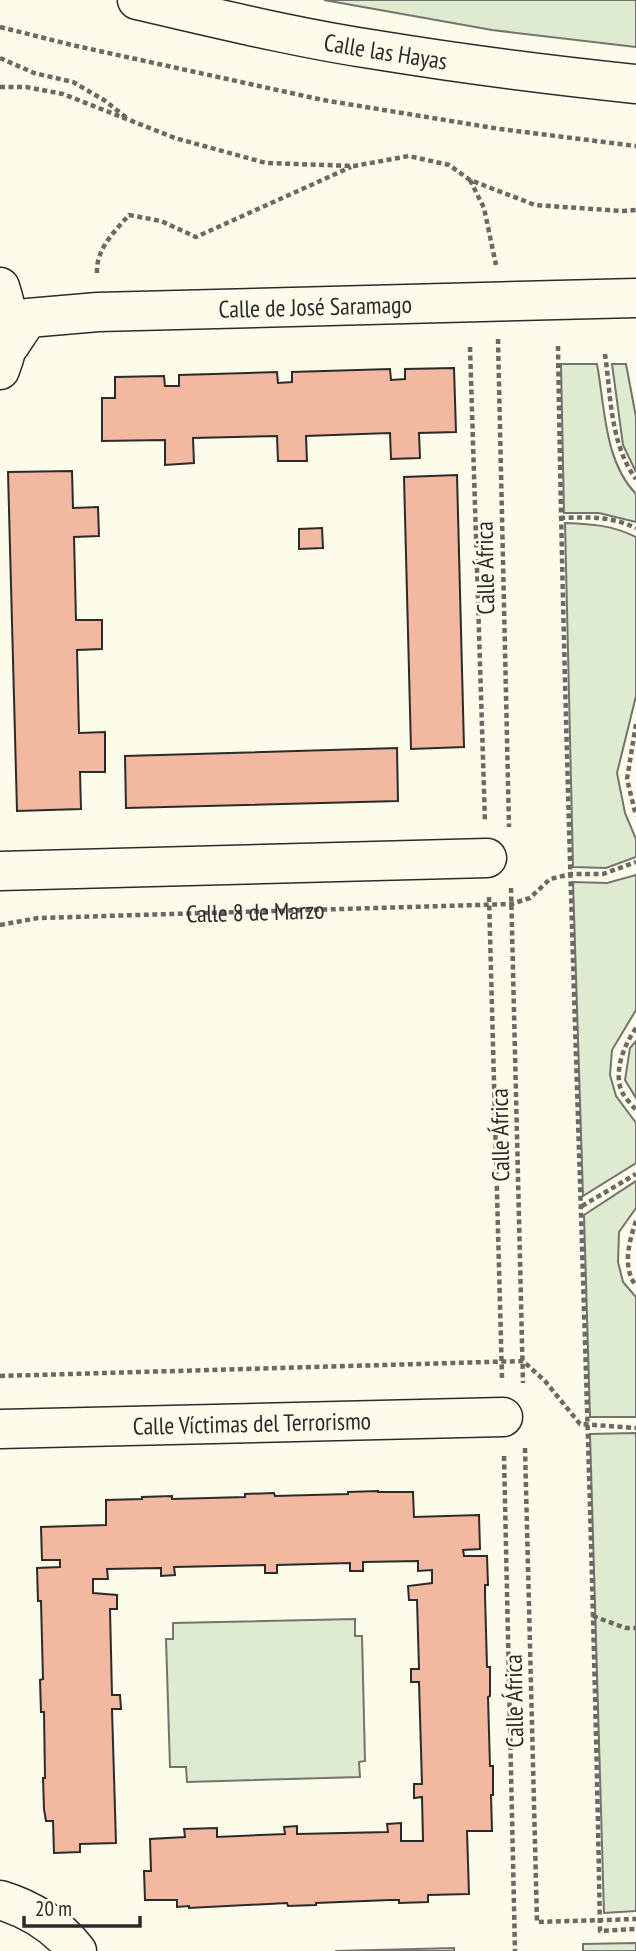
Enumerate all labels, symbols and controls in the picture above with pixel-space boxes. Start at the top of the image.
street label: Calle las Hayas [322,26,449,76]
street label: Calle de José Saramago [218,288,412,324]
street label: Calle África [469,521,501,615]
street label: Calle 8 de Marzo [186,894,325,929]
street label: Calle África [484,1088,516,1182]
street label: Calle Víctimas del Terrorismo [132,1405,371,1441]
street label: Calle África [498,1654,530,1748]
scale bar [24,1884,140,1928]
text: 20 m [35,1895,72,1922]

